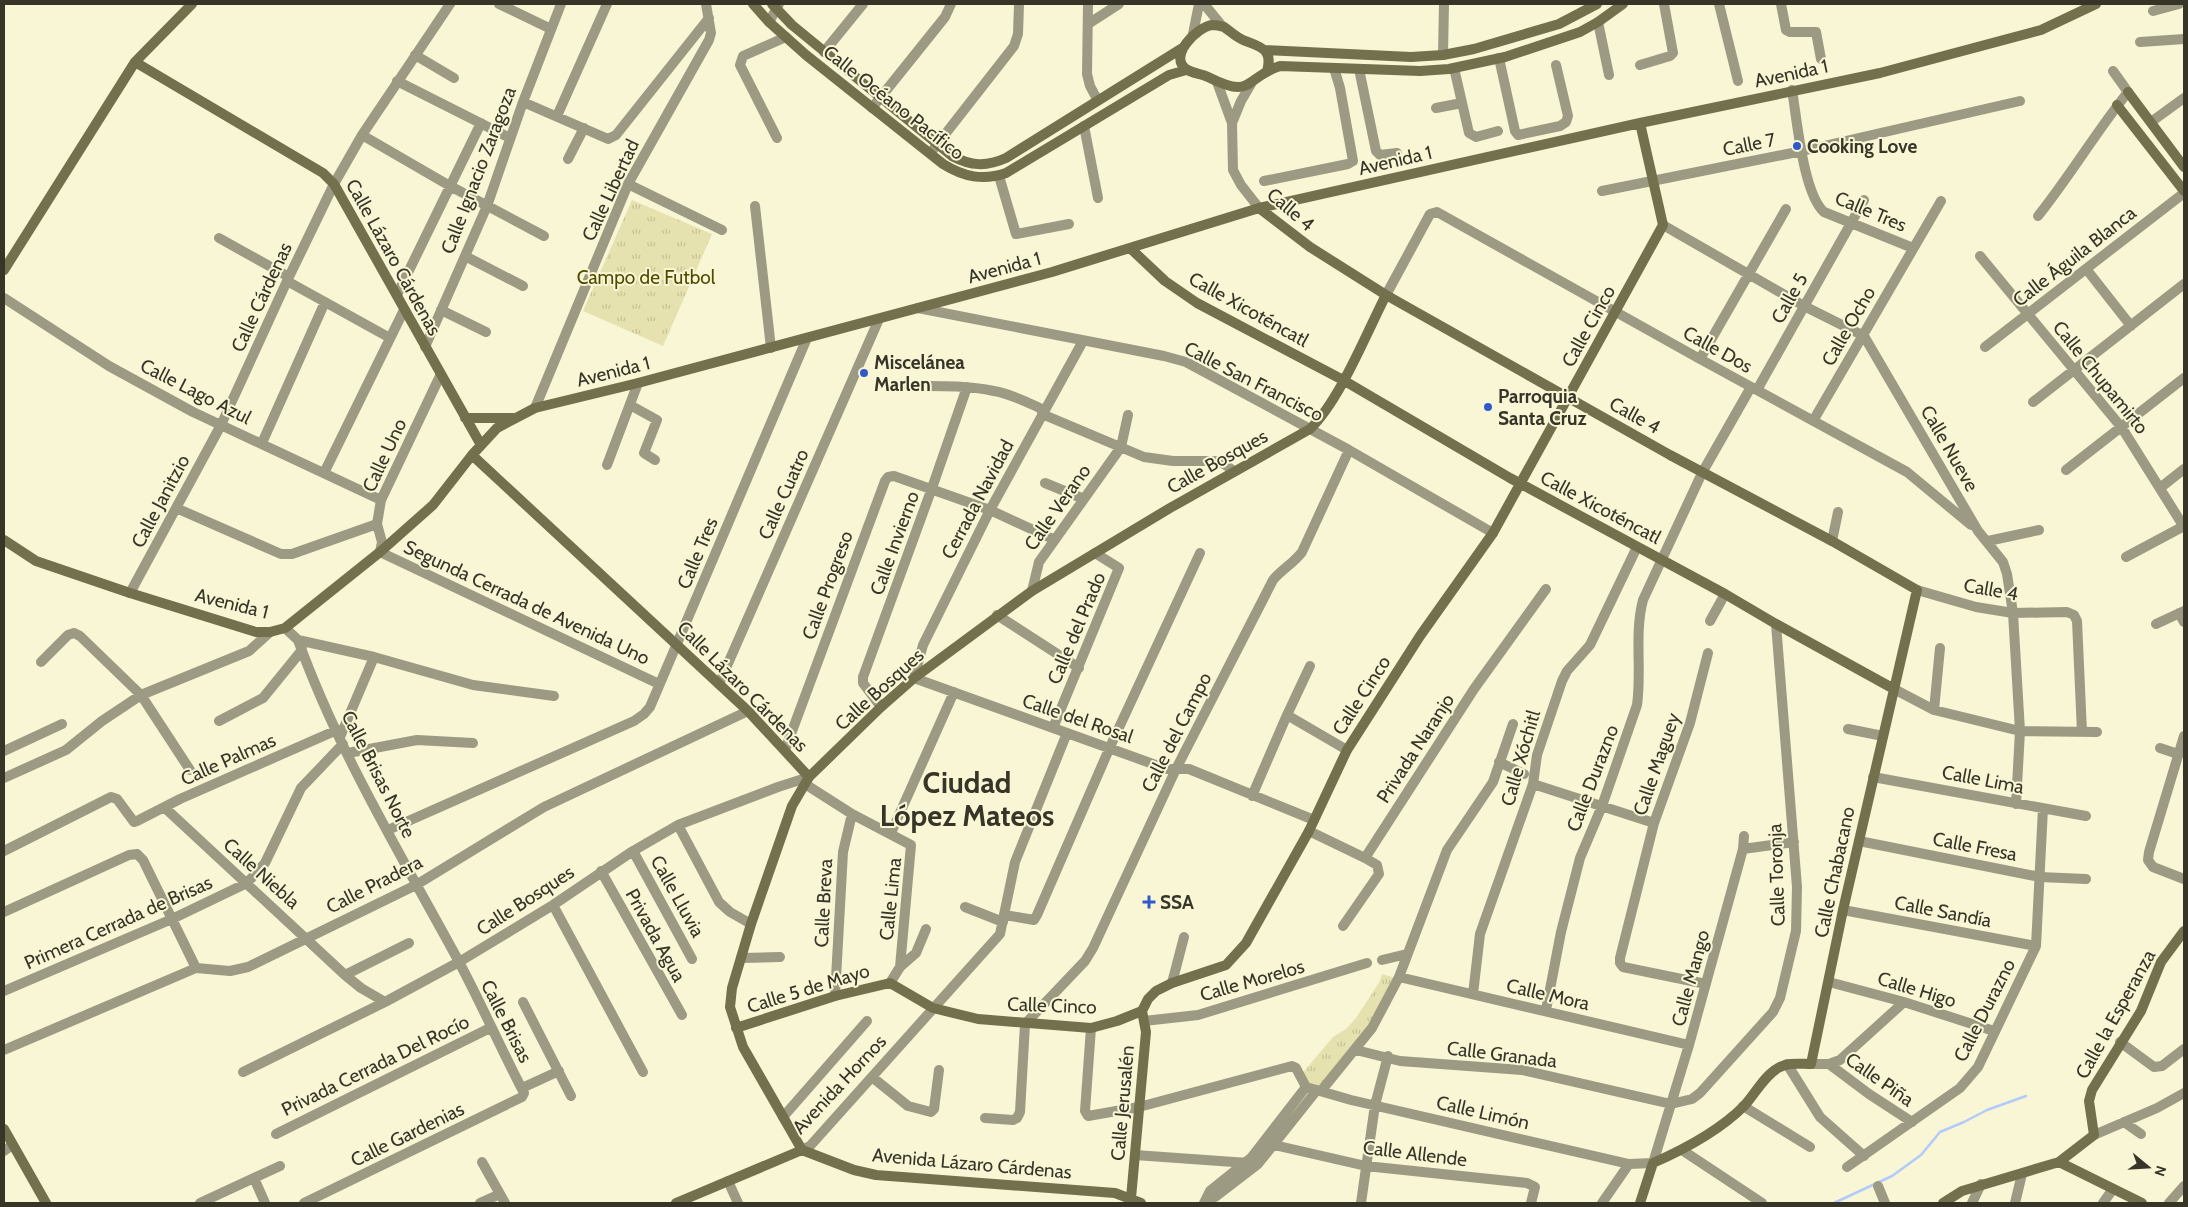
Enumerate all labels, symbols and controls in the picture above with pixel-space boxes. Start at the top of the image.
street label: Calle Océano Pacífico [819,40,969,165]
street label: Avenida 1 [1752,54,1830,93]
street label: Calle Ignacio Zaragoza [436,83,521,257]
street label: Calle 7 [1721,128,1778,161]
place label: Cooking Love [1807,135,1917,158]
street label: Calle Libertad [577,136,644,245]
marker: Cooking Love [1791,140,1803,152]
street label: Avenida 1 [1356,141,1434,180]
street label: Calle Lázaro Cárdenas [341,175,446,340]
street label: Calle 4 [1262,183,1319,236]
street label: Calle Tres [1832,186,1910,237]
street label: Calle Águila Blanca [2008,200,2140,312]
street label: Calle Cárdenas [226,239,297,356]
street label: Avenida 1 [965,247,1043,288]
park label: Campo de Futbol [577,266,716,289]
street label: Calle Xicoténcatl [1185,267,1313,352]
street label: Calle 5 [1766,269,1813,327]
street label: Calle Cinco [1557,281,1620,371]
street label: Calle Ocho [1817,283,1880,370]
street label: Calle Chupamirto [2048,316,2153,439]
street label: Calle Dos [1679,321,1757,378]
street label: Calle San Francisco [1180,336,1327,426]
street label: Avenida 1 [574,351,652,392]
place label: Miscelánea Marlen [874,351,965,396]
street label: Calle Lago Azul [136,354,256,430]
marker: Miscelánea Marlen [858,367,870,379]
place label: Parroquia Santa Cruz [1498,385,1586,430]
street label: Calle 4 [1605,392,1664,439]
marker: Parroquia Santa Cruz [1482,401,1494,413]
street label: Calle Nueve [1916,401,1984,496]
street label: Calle Uno [357,415,411,496]
street label: Calle Bosques [1163,424,1272,499]
street label: Cerrada Navidad [936,436,1018,563]
street label: Calle Cuatro [753,445,814,543]
street label: Calle Janitzio [126,451,195,552]
street label: Calle Verano [1019,460,1095,555]
street label: Calle Xicoténcatl [1536,466,1665,549]
street label: Calle Invierno [865,488,924,598]
street label: Calle Tres [672,514,723,592]
street label: Calle Progreso [797,528,858,643]
street label: Segunda Cerrada de Avenida Uno [400,535,653,670]
street label: Calle del Prado [1043,569,1110,688]
street label: Calle 4 [1962,573,2020,606]
street label: Avenida 1 [193,583,271,624]
street label: Calle Lázaro Cárdenas [673,616,813,757]
street label: Calle Bosques [830,643,929,735]
street label: Calle Cinco [1327,651,1395,739]
street label: Calle del Campo [1136,669,1216,796]
street label: Calle del Rosal [1019,689,1137,748]
street label: Privada Naranjo [1372,689,1459,807]
street label: Calle Brisas Norte [337,707,421,842]
street label: Calle Xóchitl [1496,707,1545,809]
street label: Calle Maguey [1628,710,1685,818]
street label: Calle Durazno [1562,722,1623,835]
street label: Calle Palmas [177,728,279,791]
street label: Calle Lima [1940,760,2026,799]
district label: Ciudad López Mateos [880,765,1054,833]
street label: Calle Chabacano [1809,805,1860,940]
street label: Calle Toronja [1763,823,1790,927]
street label: Calle Fresa [1931,827,2019,866]
street label: Calle Niebla [219,833,305,914]
street label: Calle Pradera [322,850,426,918]
street label: Calle Lluvia [646,851,709,941]
street label: Calle Lima [875,857,906,942]
street label: Calle Breva [810,858,837,948]
street label: Calle Bosques [472,860,578,940]
street label: Primera Cerrada de Brisas [21,871,216,974]
street label: Privada Agua [621,885,691,986]
place label: SSA [1160,891,1194,914]
street label: Calle Sandía [1892,891,1993,932]
marker: SSA [1142,895,1156,909]
street label: Calle Mango [1667,927,1714,1029]
street label: Calle la Esperanza [2071,946,2160,1083]
street label: Calle Morelos [1197,955,1307,1006]
street label: Calle Durazno [1949,955,2020,1066]
street label: Calle 5 de Mayo [744,959,872,1018]
street label: Calle Higo [1875,967,1959,1012]
street label: Calle Mora [1504,974,1592,1015]
street label: Calle Brisas [476,976,537,1067]
street label: Calle Cinco [1007,992,1097,1019]
street label: Privada Cerrada Del Rocío [278,1010,473,1121]
street label: Avenida Hornos [788,1030,891,1139]
street label: Calle Granada [1446,1036,1558,1073]
street label: Calle Jerusalén [1106,1044,1139,1162]
street label: Calle Piña [1841,1048,1918,1111]
street label: Calle Limón [1434,1091,1532,1134]
street label: Calle Gardenias [347,1097,468,1172]
street label: Calle Allende [1362,1136,1469,1171]
north arrow [2123,1142,2173,1192]
street label: Avenida Lázaro Cárdenas [871,1143,1073,1184]
text: N [2150,1164,2170,1179]

